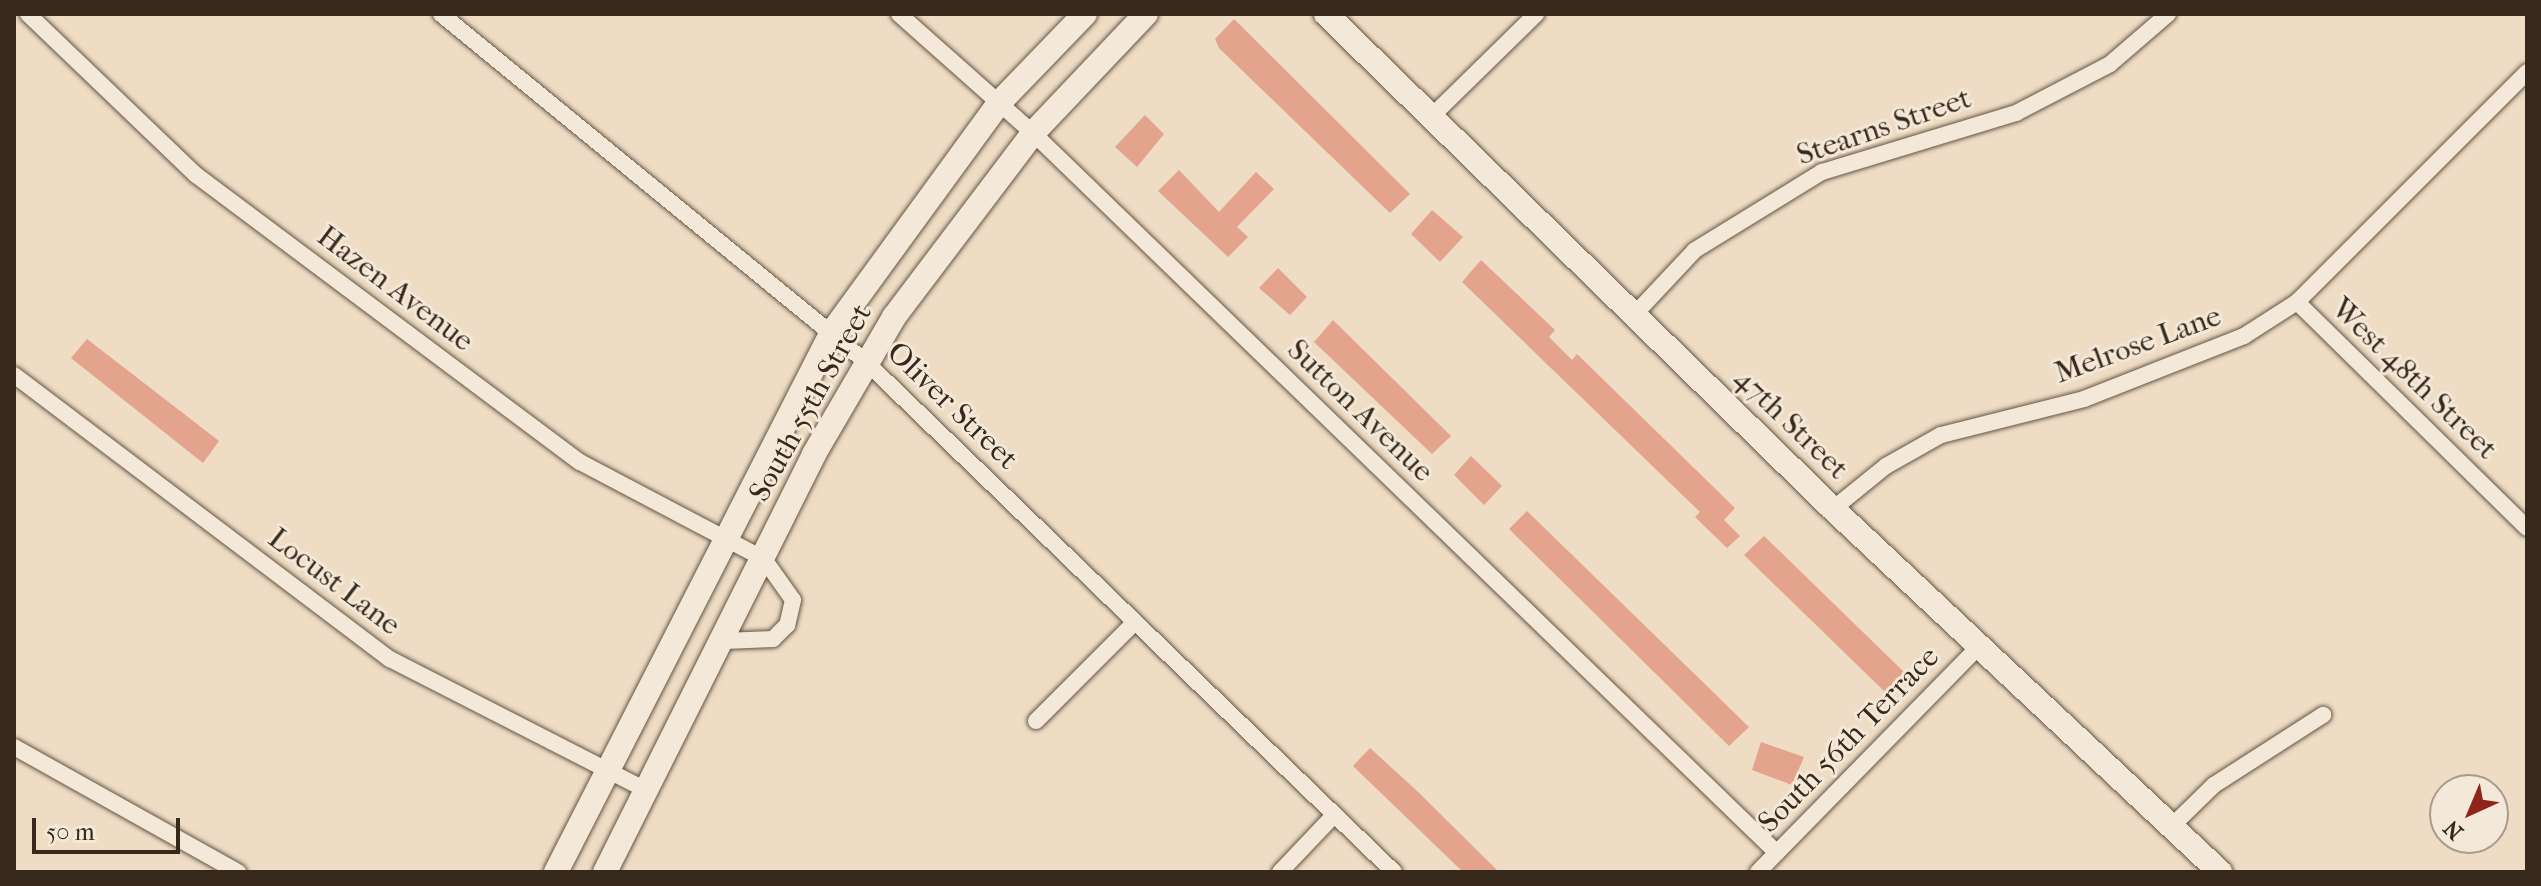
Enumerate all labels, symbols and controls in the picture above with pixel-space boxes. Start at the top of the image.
street label: Stearns Street [1792,80,1976,174]
street label: Hazen Avenue [310,219,480,359]
street label: West 48th Street [2324,291,2504,467]
street label: South 55th Street [742,298,880,508]
street label: Melrose Lane [2050,298,2226,392]
street label: Sutton Avenue [1279,332,1441,490]
street label: Oliver Street [879,335,1025,477]
street label: 47th Street [1727,361,1855,487]
street label: Locust Lane [261,521,407,643]
street label: South 56th Terrace [1751,640,1947,840]
north arrow [2429,774,2509,854]
scale bar [36,802,184,852]
text: N [2439,815,2469,845]
text: 50 m [46,818,95,846]

